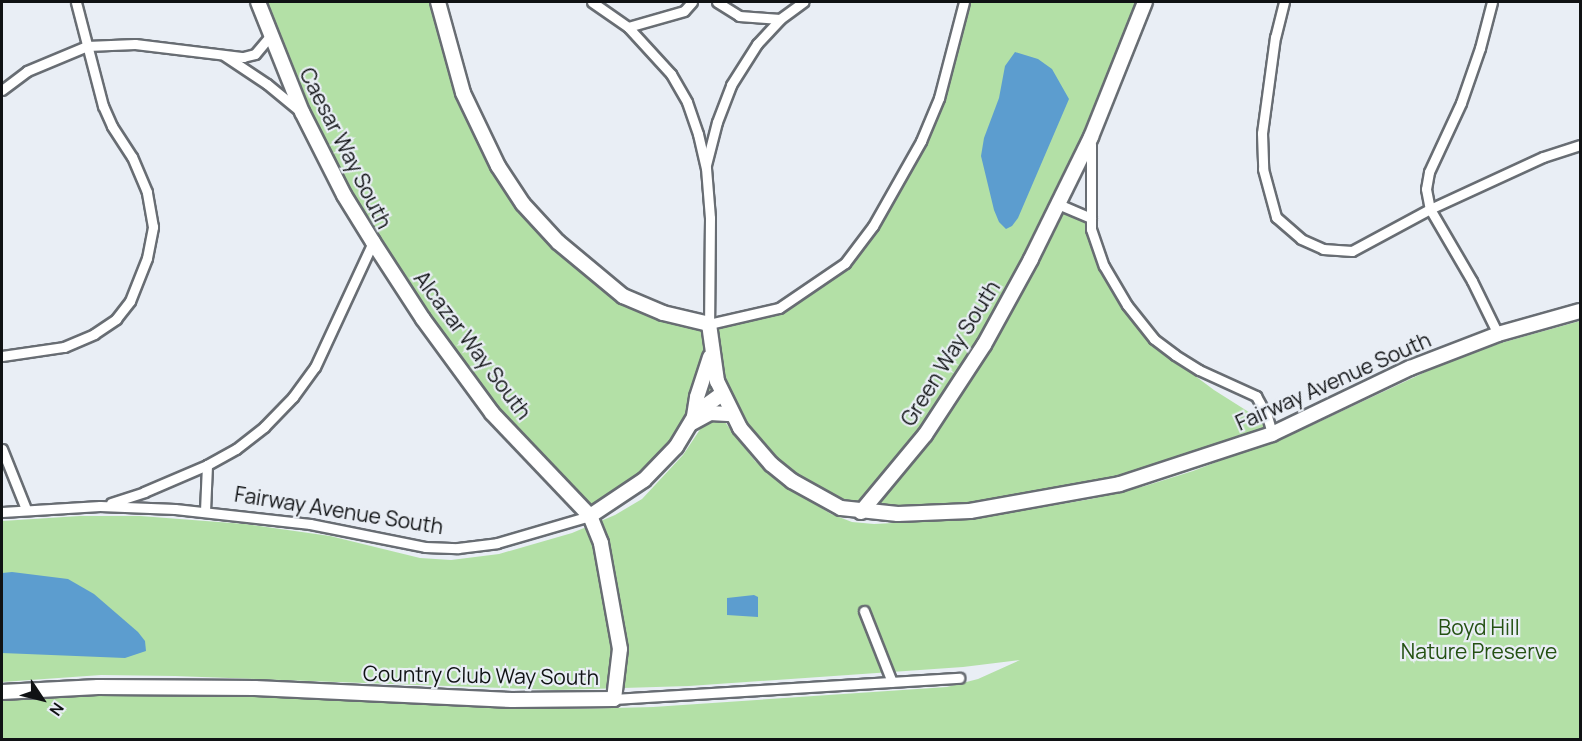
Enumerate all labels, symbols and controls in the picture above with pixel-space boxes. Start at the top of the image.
street label: Caesar Way South [295,63,397,233]
street label: Alcazar Way South [409,266,537,424]
street label: Green Way South [895,276,1005,430]
street label: Fairway Avenue South [1232,327,1434,435]
street label: Fairway Avenue South [233,481,445,539]
park label: Boyd Hill Nature Preserve [1401,614,1557,664]
street label: Country Club Way South [363,660,599,690]
north arrow [12,669,72,729]
text: N [44,698,69,720]

